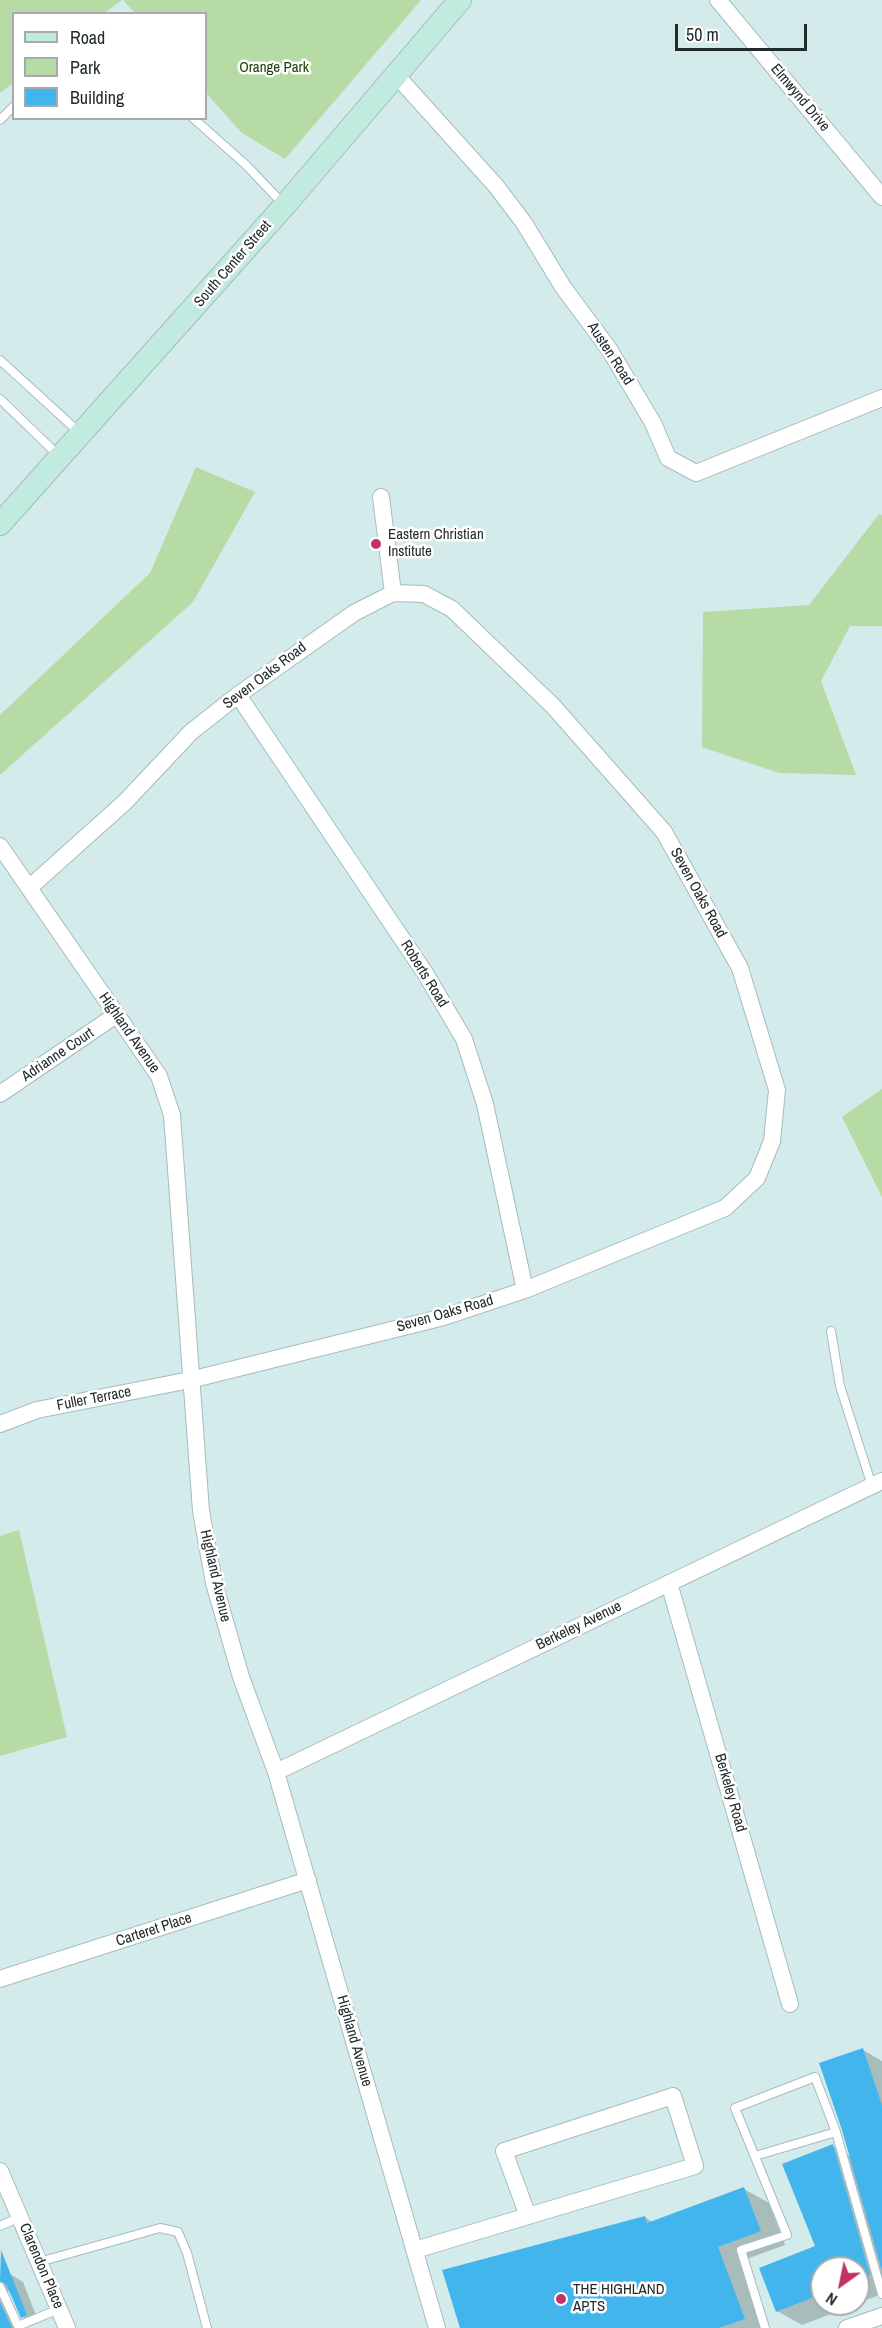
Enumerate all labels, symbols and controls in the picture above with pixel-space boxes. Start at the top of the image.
legend [12,12,207,120]
scale bar [678,12,810,50]
text: 50 m [686,22,719,47]
text: Road [70,25,105,50]
text: Park [70,55,100,80]
park label: Orange Park [239,59,309,77]
street label: Elmwynd Drive [767,61,833,135]
text: Building [70,85,124,110]
street label: South Center Street [191,217,275,311]
street label: Austen Road [583,319,637,389]
place label: Eastern Christian Institute [388,526,484,561]
marker: Eastern Christian Institute [369,537,383,551]
street label: Seven Oaks Road [220,639,310,713]
street label: Seven Oaks Road [666,845,730,941]
street label: Roberts Road [396,937,452,1011]
street label: Highland Avenue [95,989,163,1077]
street label: Adrianne Court [18,1024,98,1086]
street label: Seven Oaks Road [395,1292,495,1336]
street label: Fuller Terrace [55,1383,133,1415]
street label: Highland Avenue [196,1528,234,1624]
street label: Berkeley Avenue [533,1598,625,1654]
street label: Berkeley Road [710,1752,750,1834]
street label: Carteret Place [114,1909,194,1951]
street label: Highland Avenue [332,1993,376,2089]
street label: Clarendon Place [15,2221,67,2311]
north arrow [810,2256,870,2316]
place label: THE HIGHLAND APTS [573,2281,665,2316]
text: N [821,2288,841,2311]
marker: THE HIGHLAND APTS [554,2292,568,2306]

